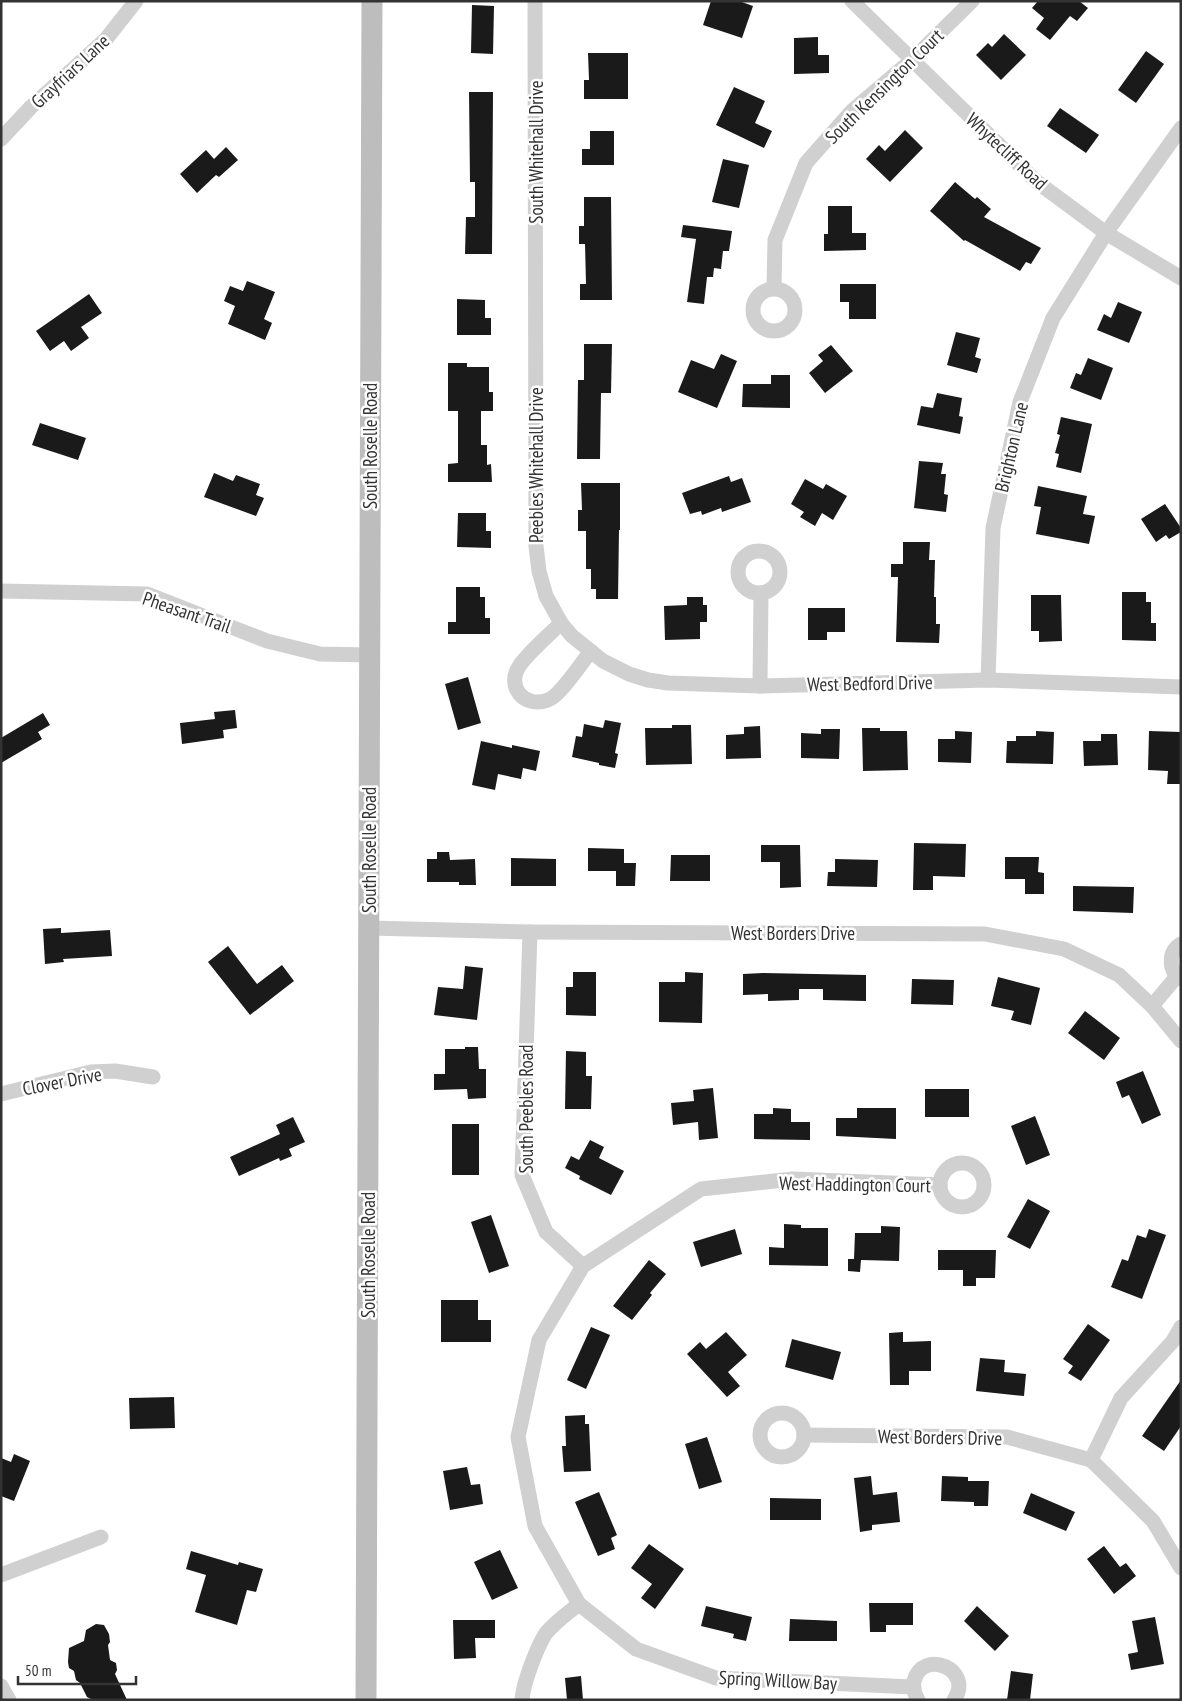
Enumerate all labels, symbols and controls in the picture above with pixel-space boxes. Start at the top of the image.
street label: South Kensington Court [820,23,949,149]
street label: Grayfriars Lane [26,29,114,113]
street label: South Whitehall Drive [524,80,548,224]
street label: Whytecliff Road [961,107,1053,195]
street label: South Roselle Road [358,383,382,509]
street label: Peebles Whitehall Drive [524,387,548,543]
street label: Brighton Lane [989,399,1033,494]
street label: Pheasant Trail [140,586,235,638]
street label: West Bedford Drive [807,670,933,696]
street label: South Roselle Road [357,787,381,913]
street label: West Borders Drive [731,921,855,945]
street label: South Peebles Road [514,1044,538,1174]
street label: Clover Drive [20,1062,104,1100]
street label: West Haddington Court [779,1171,932,1197]
street label: South Roselle Road [356,1192,380,1318]
street label: West Borders Drive [878,1424,1002,1450]
scale bar [18,1654,135,1686]
text: 50 m [25,1661,51,1680]
street label: Spring Willow Bay [718,1665,839,1695]

